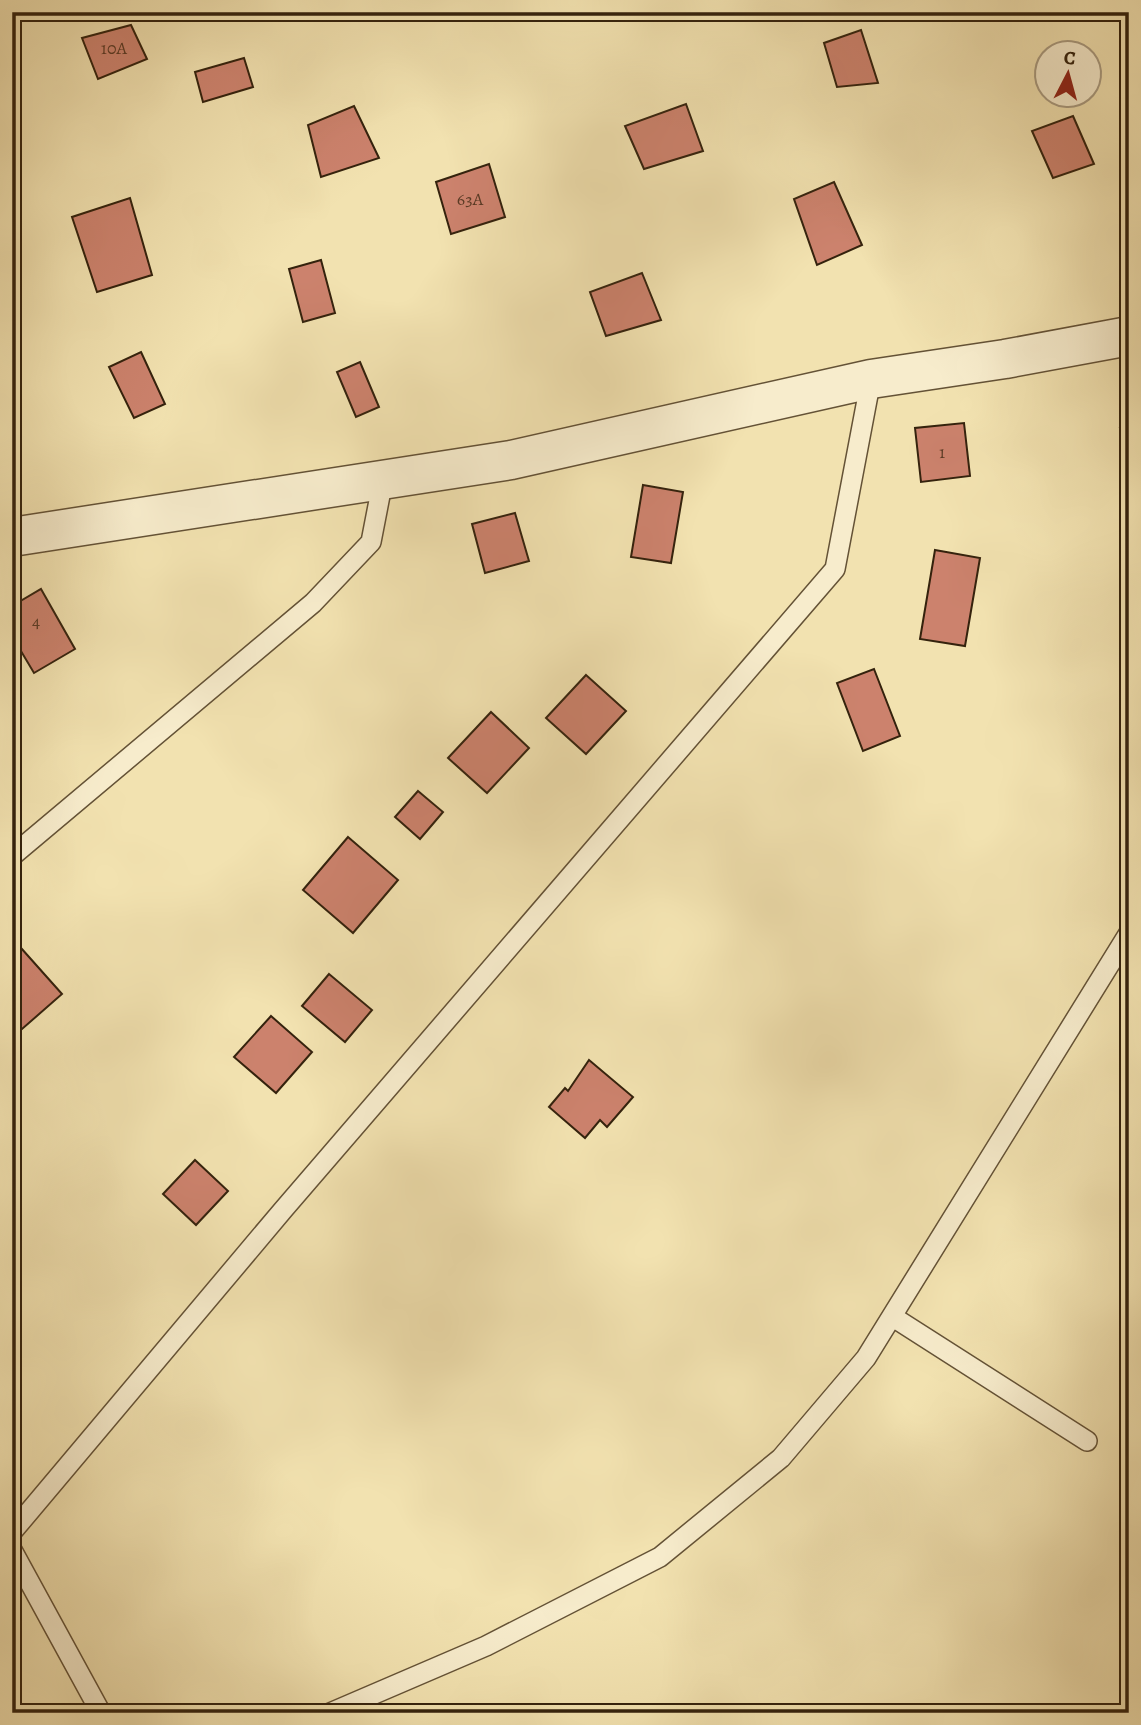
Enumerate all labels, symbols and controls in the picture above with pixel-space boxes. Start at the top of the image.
house number: 10А [101,36,128,60]
north arrow [1032,38,1102,108]
text: С [1062,45,1077,72]
house number: 63А [457,187,484,211]
house number: 1 [939,440,945,464]
house number: 4 [32,609,40,633]

